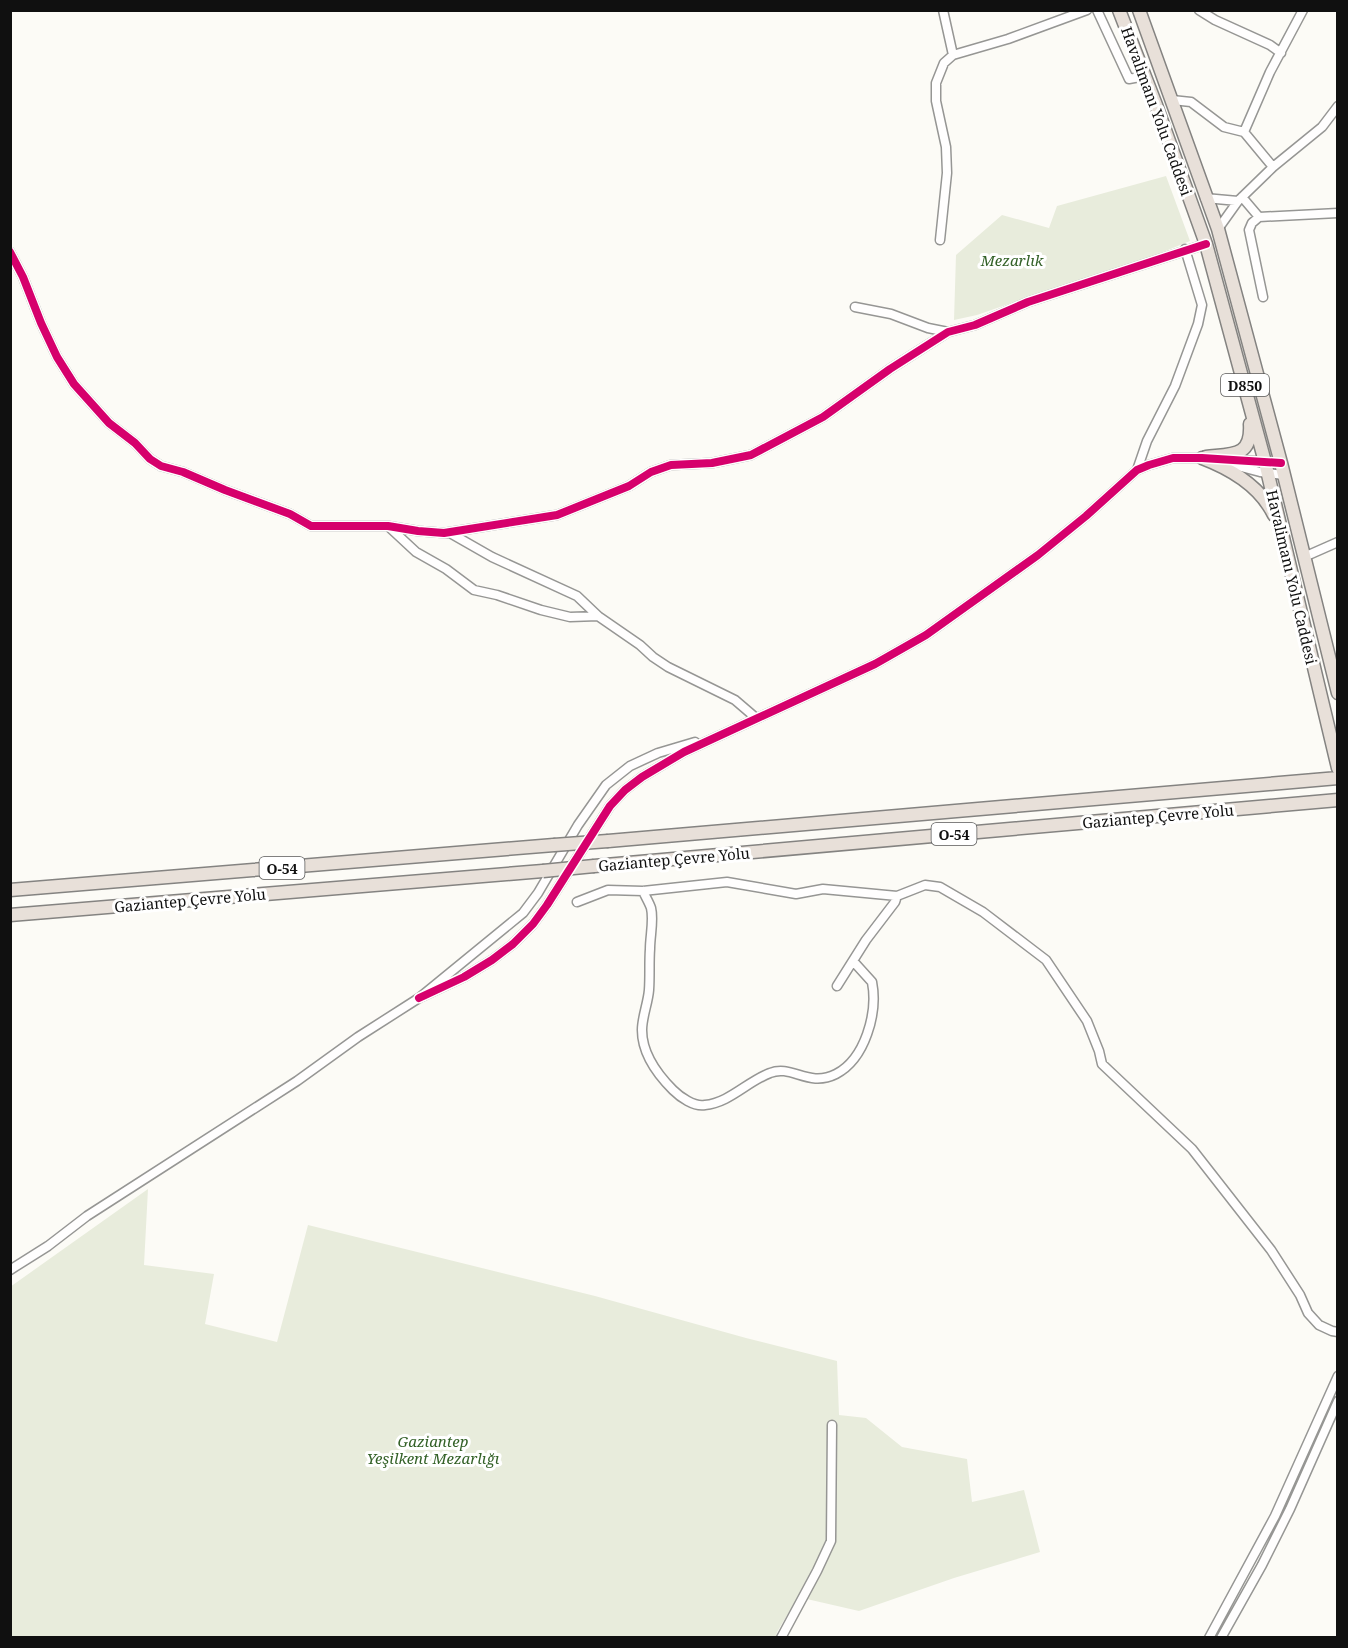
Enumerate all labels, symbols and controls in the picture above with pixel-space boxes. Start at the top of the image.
street label: Havalimanı Yolu Caddesi [1117,24,1197,199]
park label: Mezarlık [980,250,1044,270]
road number: D850 [1221,374,1269,396]
street label: Havalimanı Yolu Caddesi [1262,488,1322,666]
street label: Gaziantep Çevre Yolu [1081,799,1235,833]
road number: O-54 [932,823,976,845]
street label: Gaziantep Çevre Yolu [597,842,751,876]
road number: O-54 [260,857,304,879]
street label: Gaziantep Çevre Yolu [113,883,267,917]
park label: Gaziantep Yeşilkent Mezarlığı [367,1431,500,1468]

